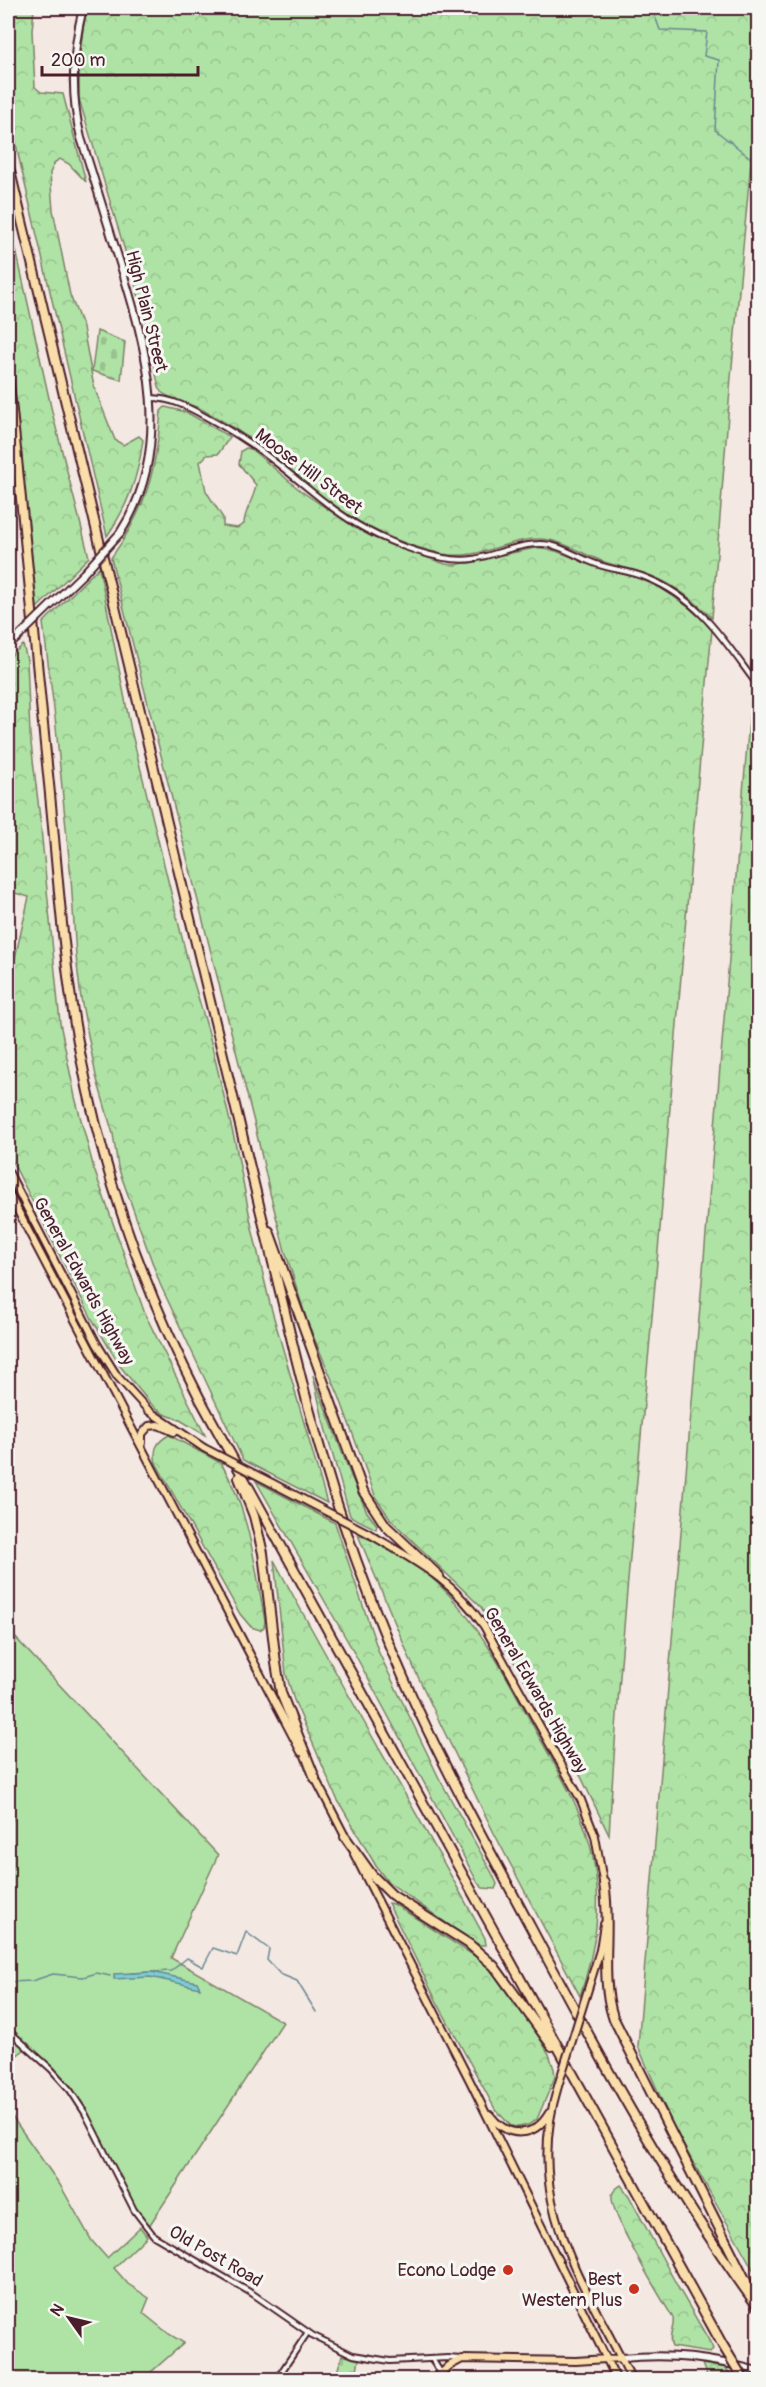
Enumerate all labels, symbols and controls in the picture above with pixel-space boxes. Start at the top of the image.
scale bar [42,39,198,77]
text: 200 m [51,49,106,72]
street label: High Plain Street [120,248,173,375]
street label: Moose Hill Street [250,423,368,520]
street label: General Edwards Highway [28,1193,139,1370]
street label: General Edwards Highway [478,1603,593,1778]
street label: Old Post Road [165,2220,267,2293]
place label: Econo Lodge [397,2259,496,2282]
marker: Econo Lodge [501,2263,515,2277]
place label: Best Western Plus [522,2268,623,2312]
marker: Best Western Plus [627,2282,641,2296]
north arrow [39,2288,99,2348]
text: N [46,2300,69,2320]

